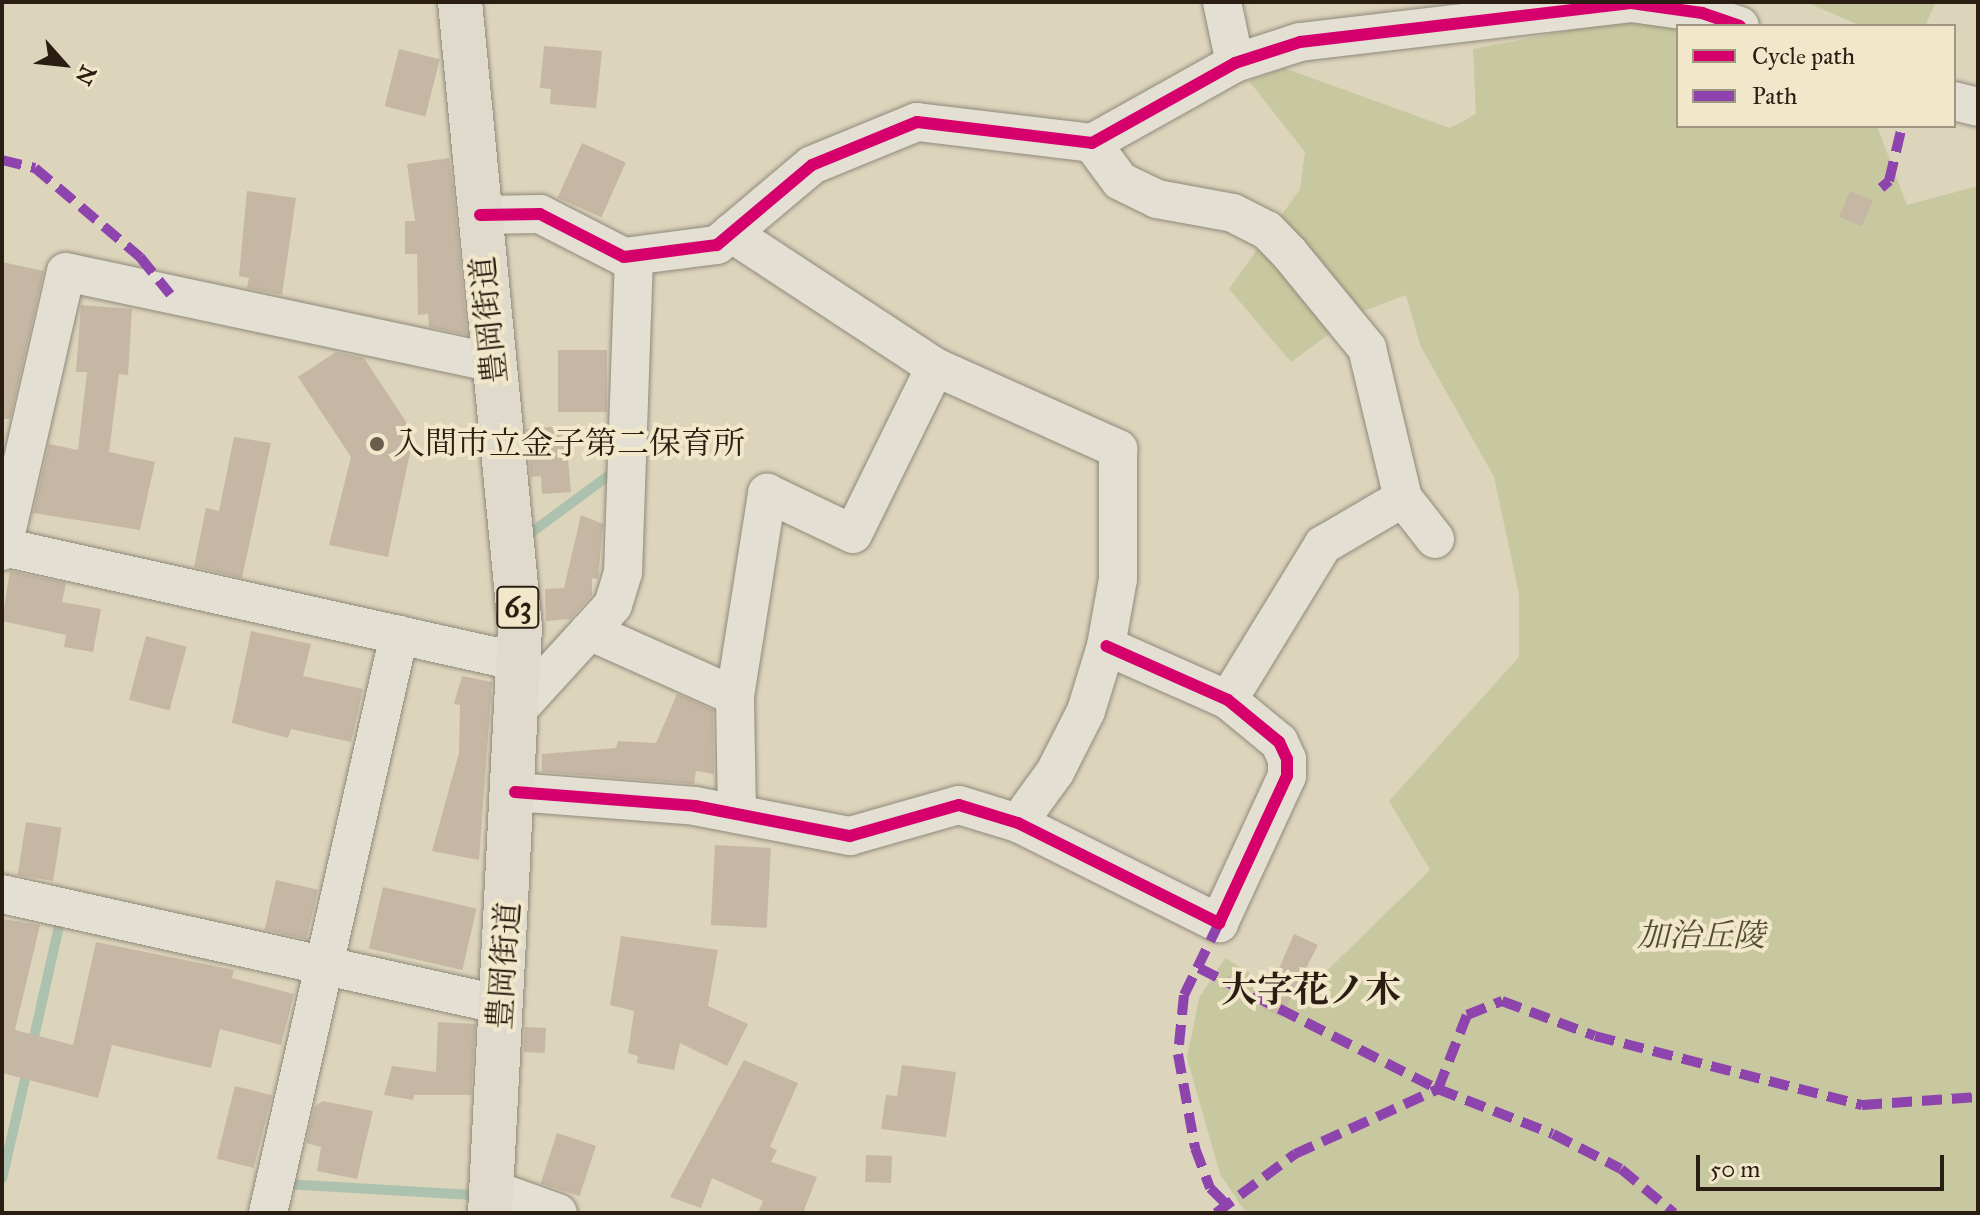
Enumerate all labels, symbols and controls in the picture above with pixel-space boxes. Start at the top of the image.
north arrow [24,24,104,104]
legend [1676,24,1956,128]
text: Cycle path [1752,41,1855,71]
text: N [70,61,102,90]
text: Path [1752,81,1797,111]
street label: 豊岡街道 [464,254,516,386]
place label: 入間市立金子第二保育所 [393,425,745,463]
marker: 入間市立金子第二保育所 [368,435,386,453]
road number: 63 [496,581,540,633]
street label: 豊岡街道 [481,901,529,1031]
park label: 加治丘陵 [1637,917,1765,955]
district label: 大字花ノ木 [1221,969,1401,1013]
scale bar [1700,1139,1948,1189]
text: 50 m [1710,1154,1760,1184]

